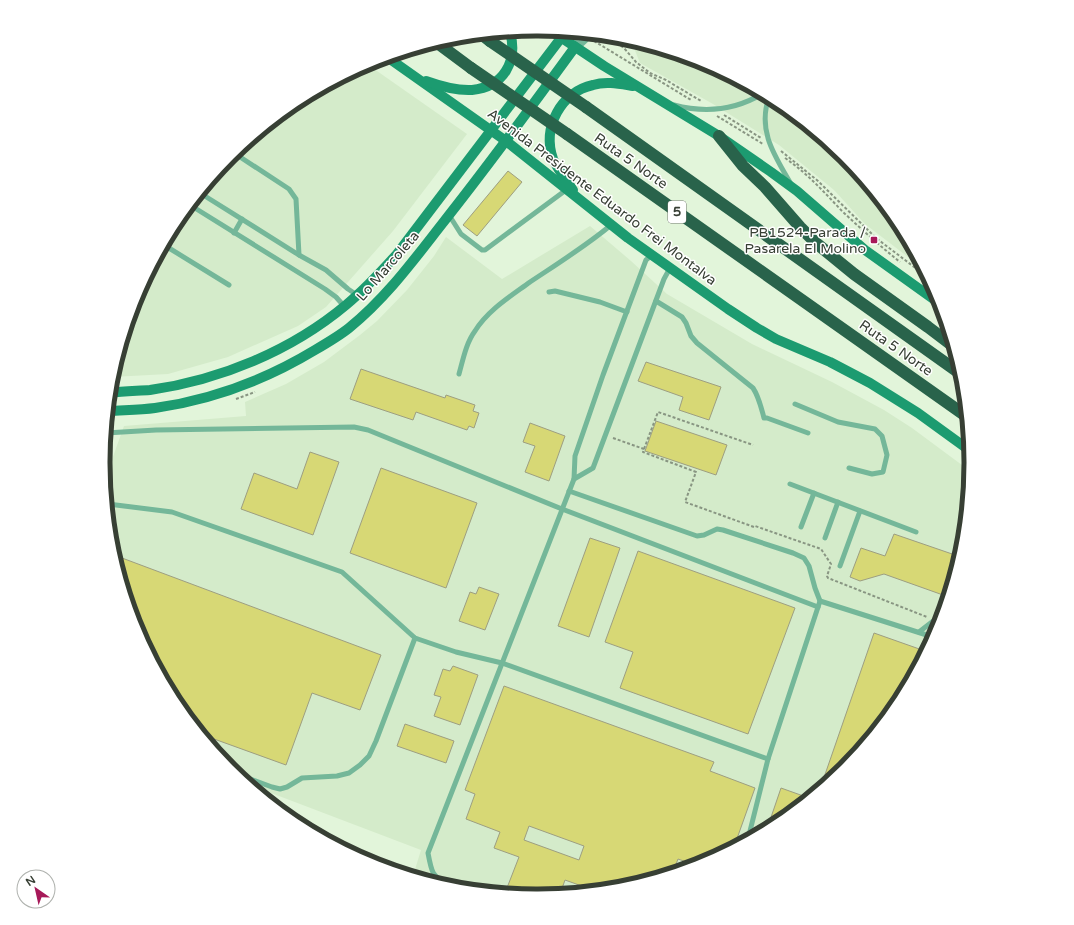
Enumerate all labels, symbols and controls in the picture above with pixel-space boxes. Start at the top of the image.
street label: Avenida Presidente Eduardo Frei Montalva [484,105,720,289]
street label: Ruta 5 Norte [591,129,671,193]
road number: 5 [668,201,686,223]
place label: PB1524-Parada / Pasarela El Molino [745,224,866,257]
street label: Lo Marcoleta [353,227,423,305]
marker: PB1524-Parada / Pasarela El Molino [869,235,879,245]
street label: Ruta 5 Norte [856,316,936,380]
north arrow [16,869,56,909]
text: N [23,873,38,889]

